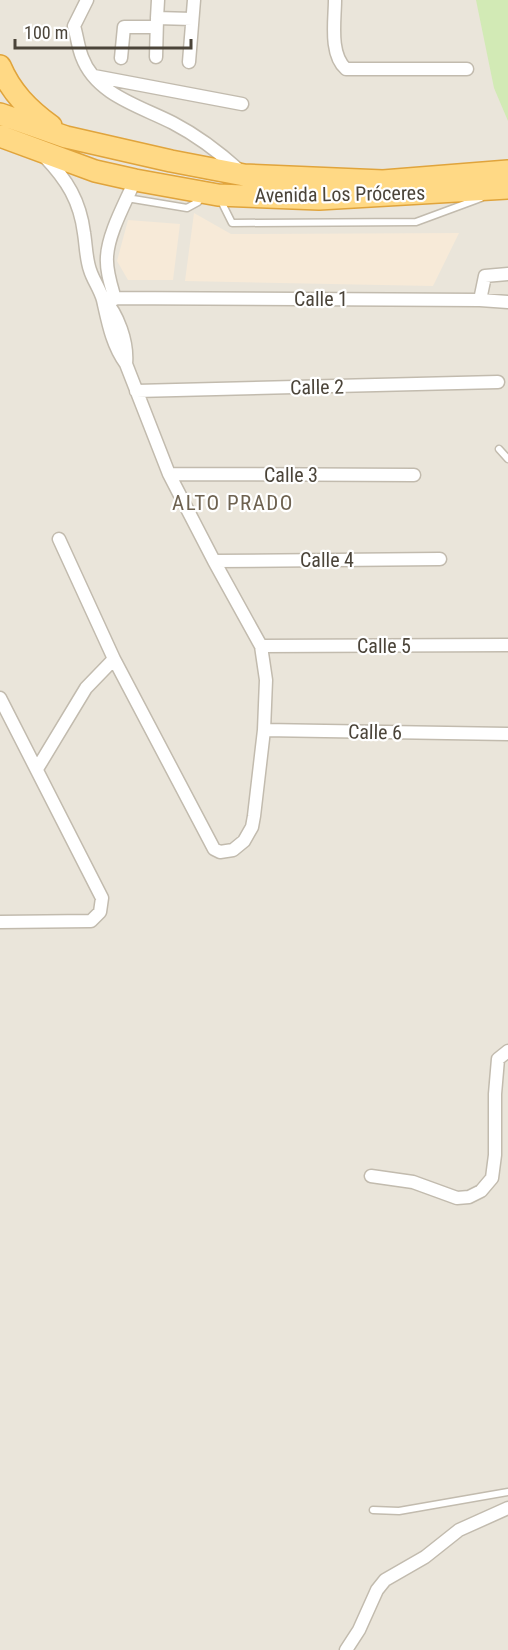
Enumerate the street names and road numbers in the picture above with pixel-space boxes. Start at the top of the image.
street label: Avenida Los Próceres [255,181,425,207]
street label: Calle 1 [294,287,348,311]
street label: Calle 2 [290,375,344,399]
street label: Calle 3 [264,463,318,487]
street label: Calle 4 [300,548,354,572]
street label: Calle 5 [357,634,411,658]
street label: Calle 6 [348,720,402,744]

